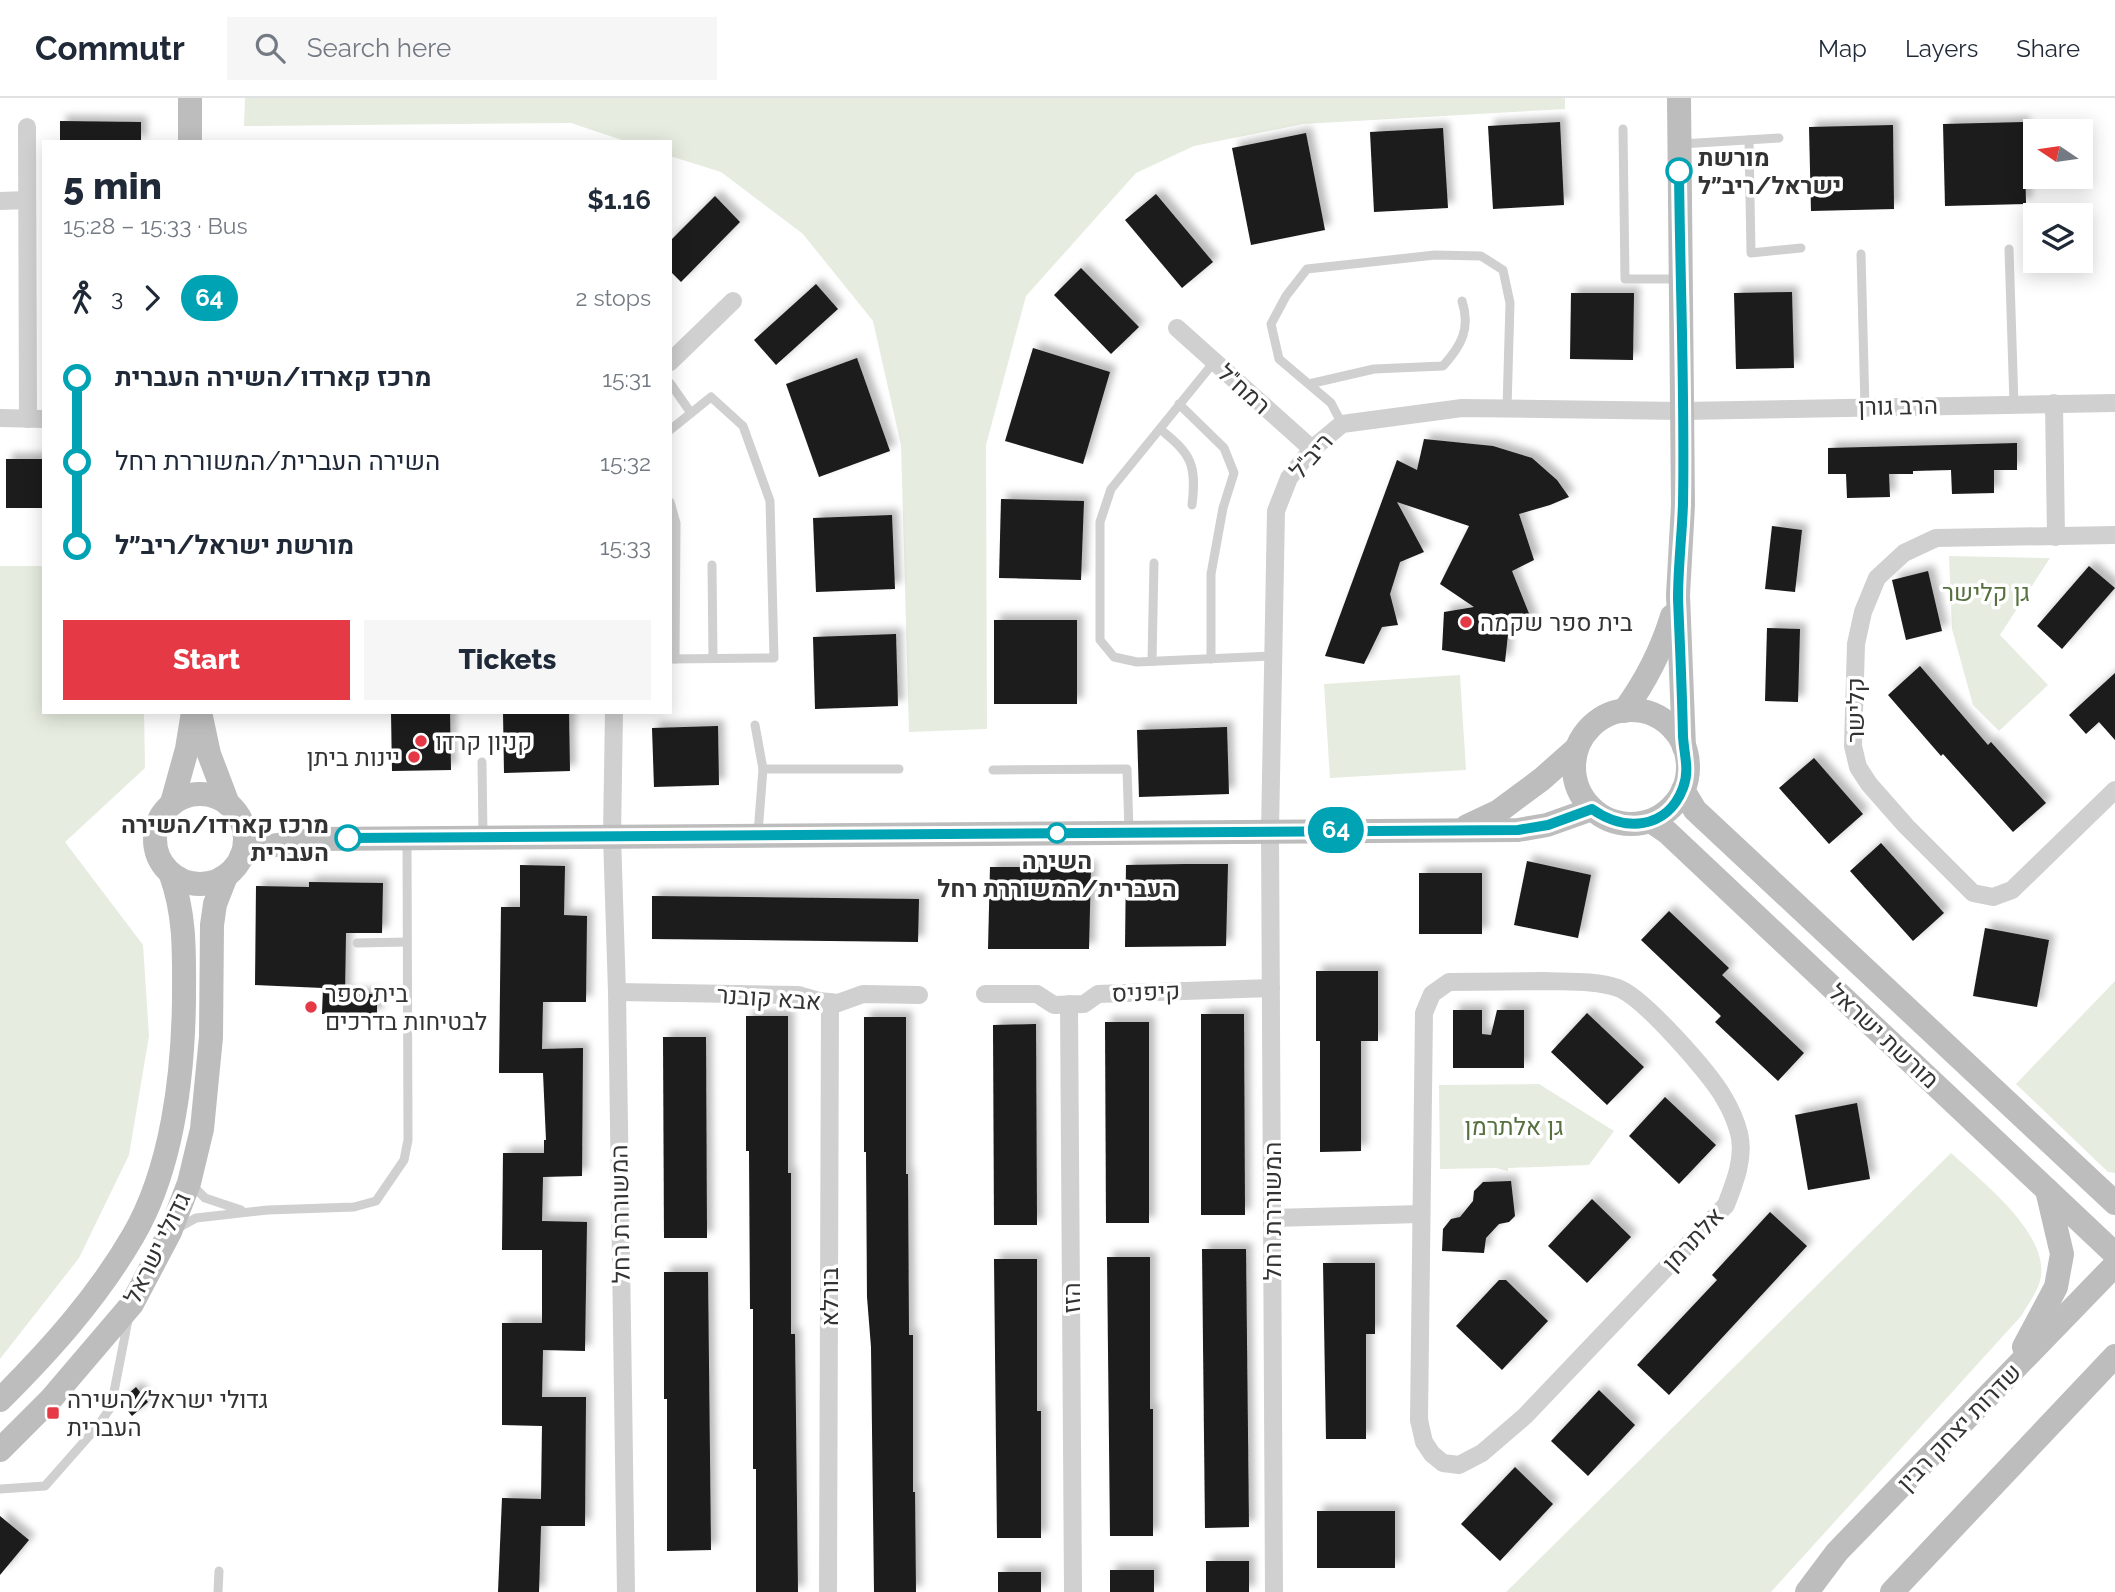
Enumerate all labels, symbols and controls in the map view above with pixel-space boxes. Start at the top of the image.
search box [227,17,717,80]
text: Commutr [35,29,185,68]
icon: search [251,29,289,67]
text: Search here [307,33,451,63]
text: Map [1818,34,1867,63]
text: Layers [1905,34,1978,63]
text: Share [2016,34,2080,63]
north arrow [2023,119,2093,189]
map controls [2023,119,2093,273]
place label: מורשת ישראל/ריב״ל [1698,143,1841,200]
marker: מורשת ישראל/ריב״ל [1666,158,1692,184]
text: 5 min [63,163,162,208]
text: $1.16 [587,185,651,215]
button: layers [2023,203,2093,273]
text: 15:28 – 15:33 · Bus [63,212,248,239]
icon: walk [63,279,101,317]
icon: forward [133,279,171,317]
text: 64 [195,283,224,312]
text: 3 [111,284,123,311]
text: 2 stops [576,284,651,311]
street label: רמח"ל [1212,358,1276,420]
text: מרכז קארדו/השירה העברית [115,362,431,392]
text: 15:31 [602,365,651,392]
street label: הרב גורן [1858,391,1938,421]
street label: ריב"ל [1283,427,1339,485]
text: השירה העברית/המשוררת רחל [115,446,440,476]
text: 15:32 [600,449,651,476]
text: מורשת ישראל/ריב״ל [115,530,354,560]
text: 15:33 [600,533,651,560]
park label: גן קלישר [1942,578,2030,607]
place label: בית ספר שקמה [1480,608,1633,637]
marker: בית ספר שקמה [1458,614,1474,630]
button: Start [63,620,350,700]
button: Tickets [364,620,651,700]
street label: קלישר [1841,677,1870,743]
place label: קניון קרדו [435,727,532,756]
marker: קניון קרדו [413,733,429,749]
place label: יינות ביתן [307,743,400,772]
marker: יינות ביתן [406,749,422,765]
line badge: 64 [1304,807,1368,853]
place label: מרכז קארדו/השירה העברית [121,810,329,867]
text: 64 [1322,815,1350,844]
marker: השירה העברית/המשוררת רחל [1047,823,1067,843]
marker: מרכז קארדו/השירה העברית [335,825,361,851]
place label: השירה העברית/המשוררת רחל [937,846,1177,903]
street label: קיפניס [1111,976,1181,1008]
street label: מורשת ישראל [1823,978,1945,1094]
place label: בית ספר לבטיחות בדרכים [325,979,487,1036]
street label: אבא קובנר [716,980,822,1016]
marker: בית ספר לבטיחות בדרכים [303,999,319,1015]
park label: גן אלתרמן [1465,1112,1563,1141]
street label: המשוררת רחל [1258,1142,1287,1280]
street label: המשוררת רחל [604,1144,636,1284]
street label: גדולי ישראל [118,1188,196,1308]
street label: אלתרמן [1656,1201,1730,1277]
street label: בורלא [815,1267,844,1327]
street label: הזז [1057,1282,1086,1314]
street label: שדרות יצחק רבין [1891,1357,2027,1497]
place label: גדולי ישראל/השירה העברית [67,1385,268,1442]
marker: גדולי ישראל/השירה העברית [45,1405,61,1421]

